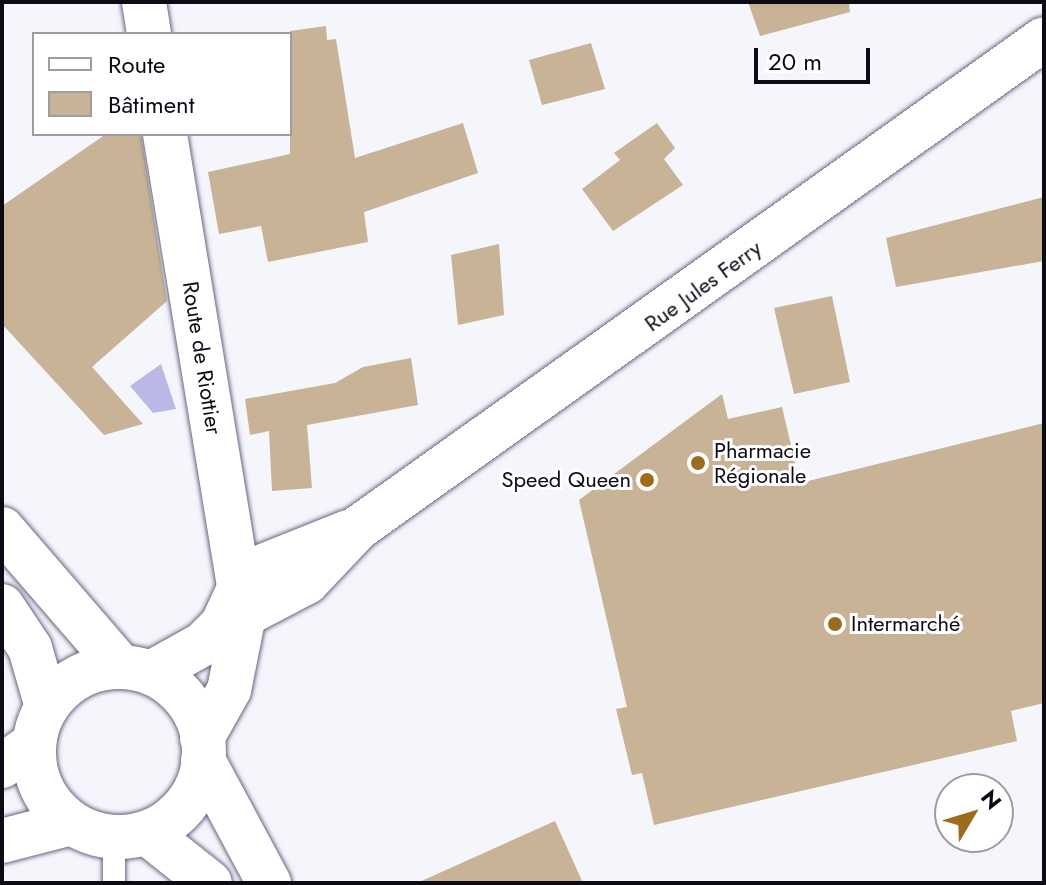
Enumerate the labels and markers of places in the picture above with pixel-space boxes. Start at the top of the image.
place label: Pharmacie Régionale [714,437,811,488]
marker: Pharmacie Régionale [689,454,707,472]
place label: Speed Queen [501,467,631,493]
marker: Speed Queen [638,471,656,489]
place label: Intermarché [851,611,960,637]
marker: Intermarché [826,615,844,633]

